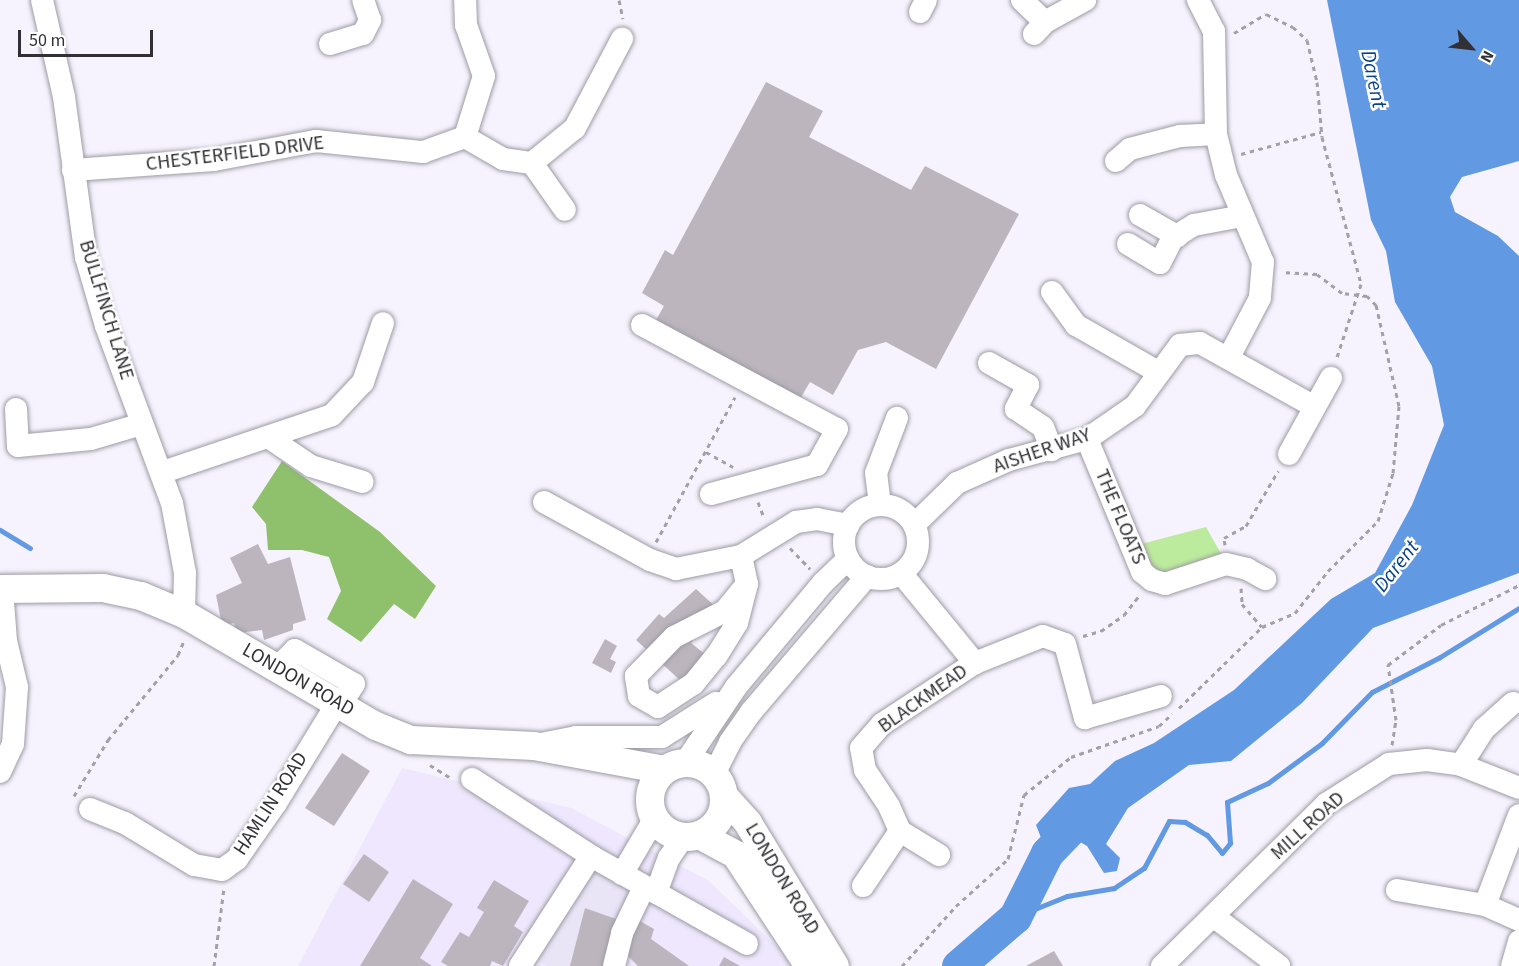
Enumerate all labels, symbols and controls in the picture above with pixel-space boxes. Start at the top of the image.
scale bar [21,18,156,56]
north arrow [1441,18,1501,78]
text: 50 m [29,28,65,53]
text: N [1475,47,1499,66]
water label: Darent [1356,48,1392,110]
street label: CHESTERFIELD DRIVE [145,131,325,177]
street label: BULLFINCH LANE [73,237,139,383]
street label: AISHER WAY [990,423,1094,479]
street label: THE FLOATS [1089,466,1151,568]
water label: Darent [1368,535,1424,597]
street label: LONDON ROAD [238,638,358,722]
street label: BLACKMEAD [874,660,972,738]
street label: HAMLIN ROAD [229,748,313,860]
street label: MILL ROAD [1266,787,1350,865]
street label: LONDON ROAD [739,819,825,939]

